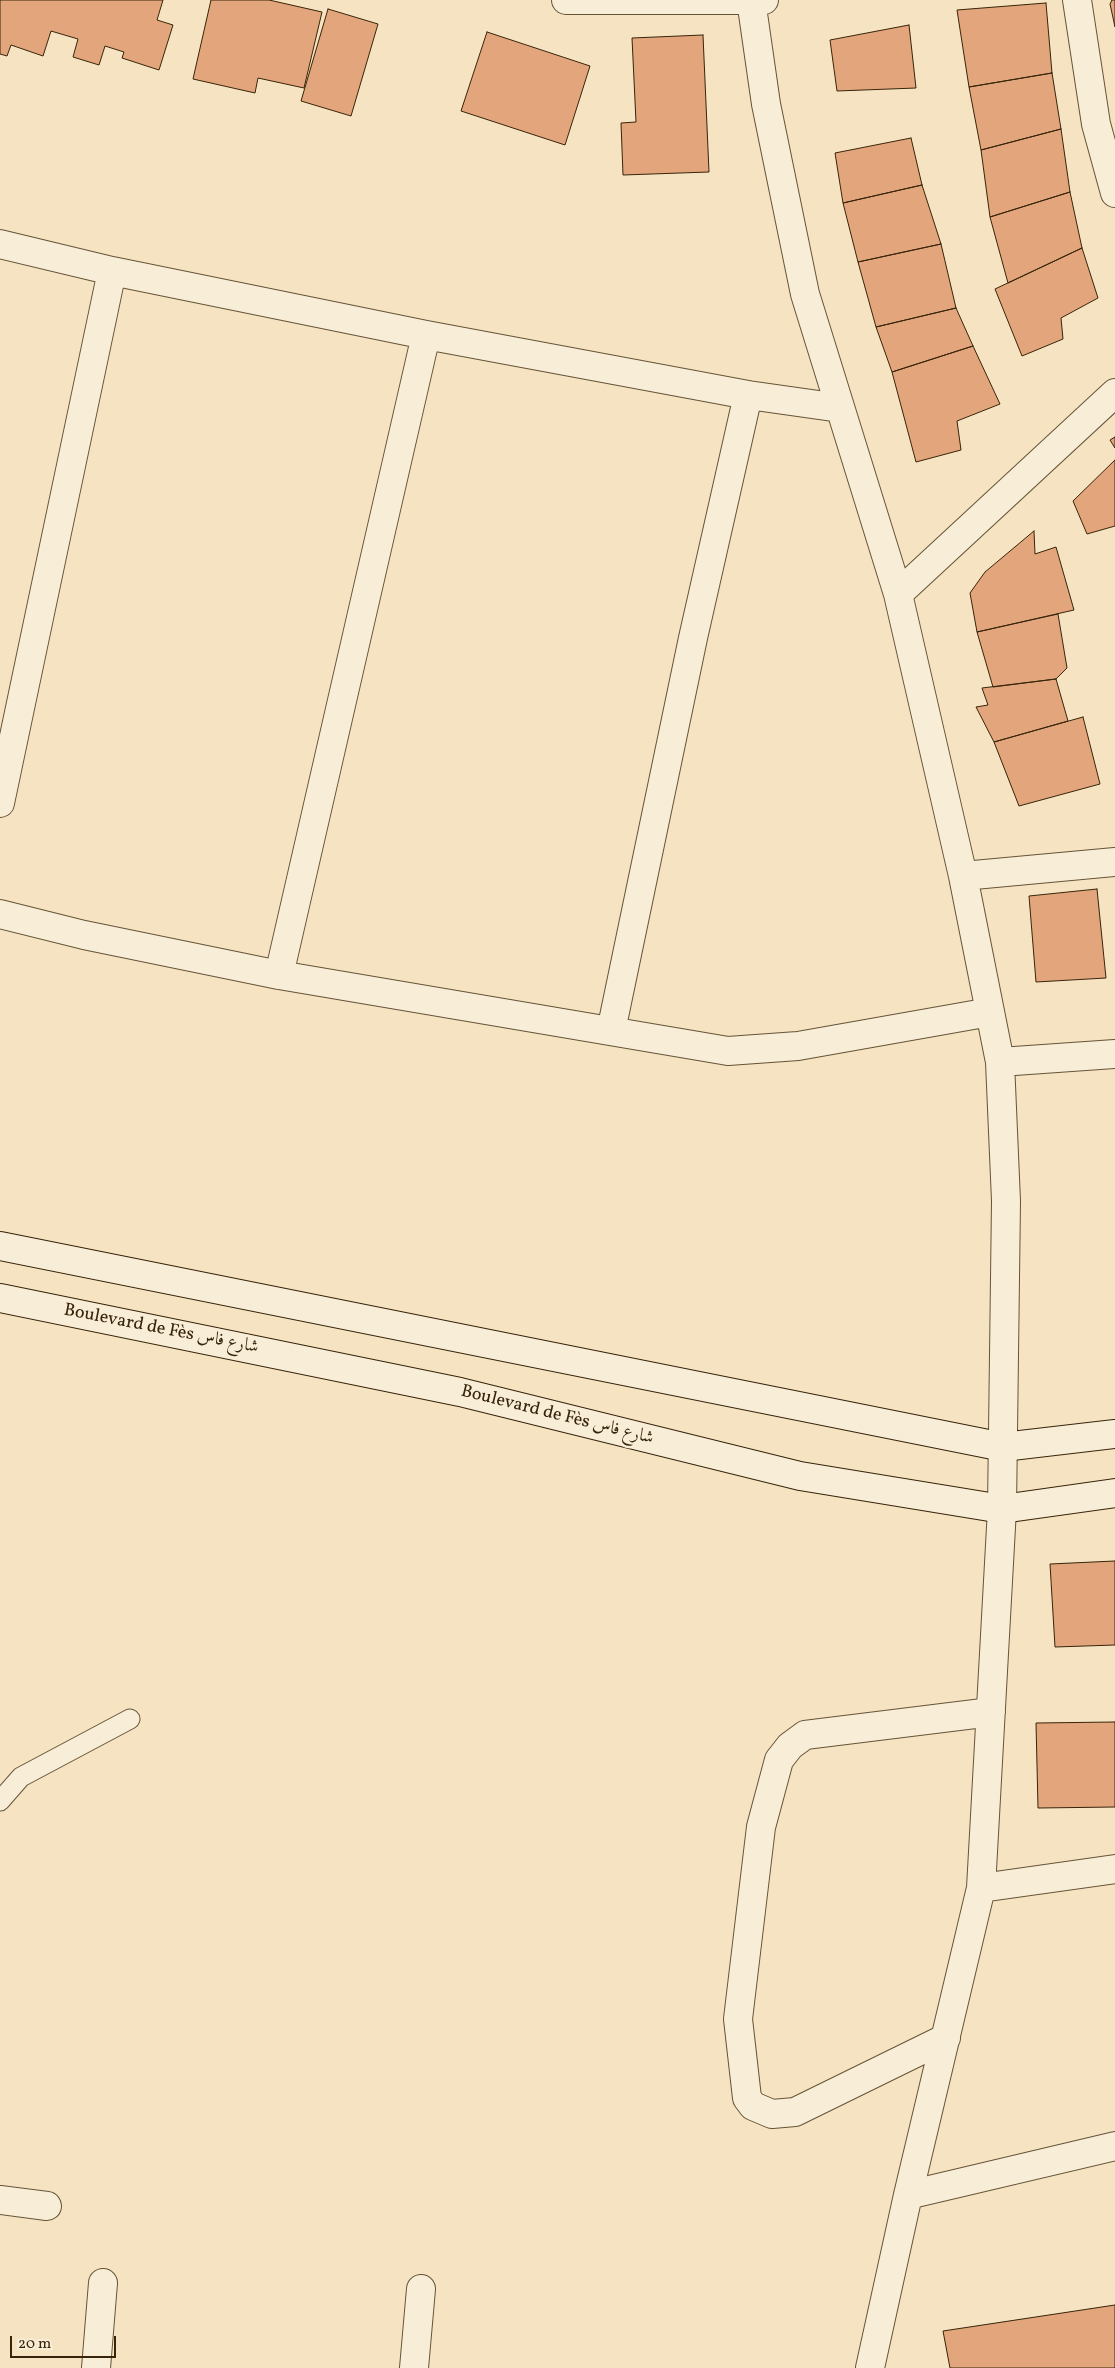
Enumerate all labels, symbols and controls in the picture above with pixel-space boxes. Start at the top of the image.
street label: Boulevard de Fès شارع فاس [62,1301,260,1359]
street label: Boulevard de Fès شارع فاس [458,1382,656,1450]
scale bar [12,2326,119,2358]
text: 20 m [18,2334,51,2355]

